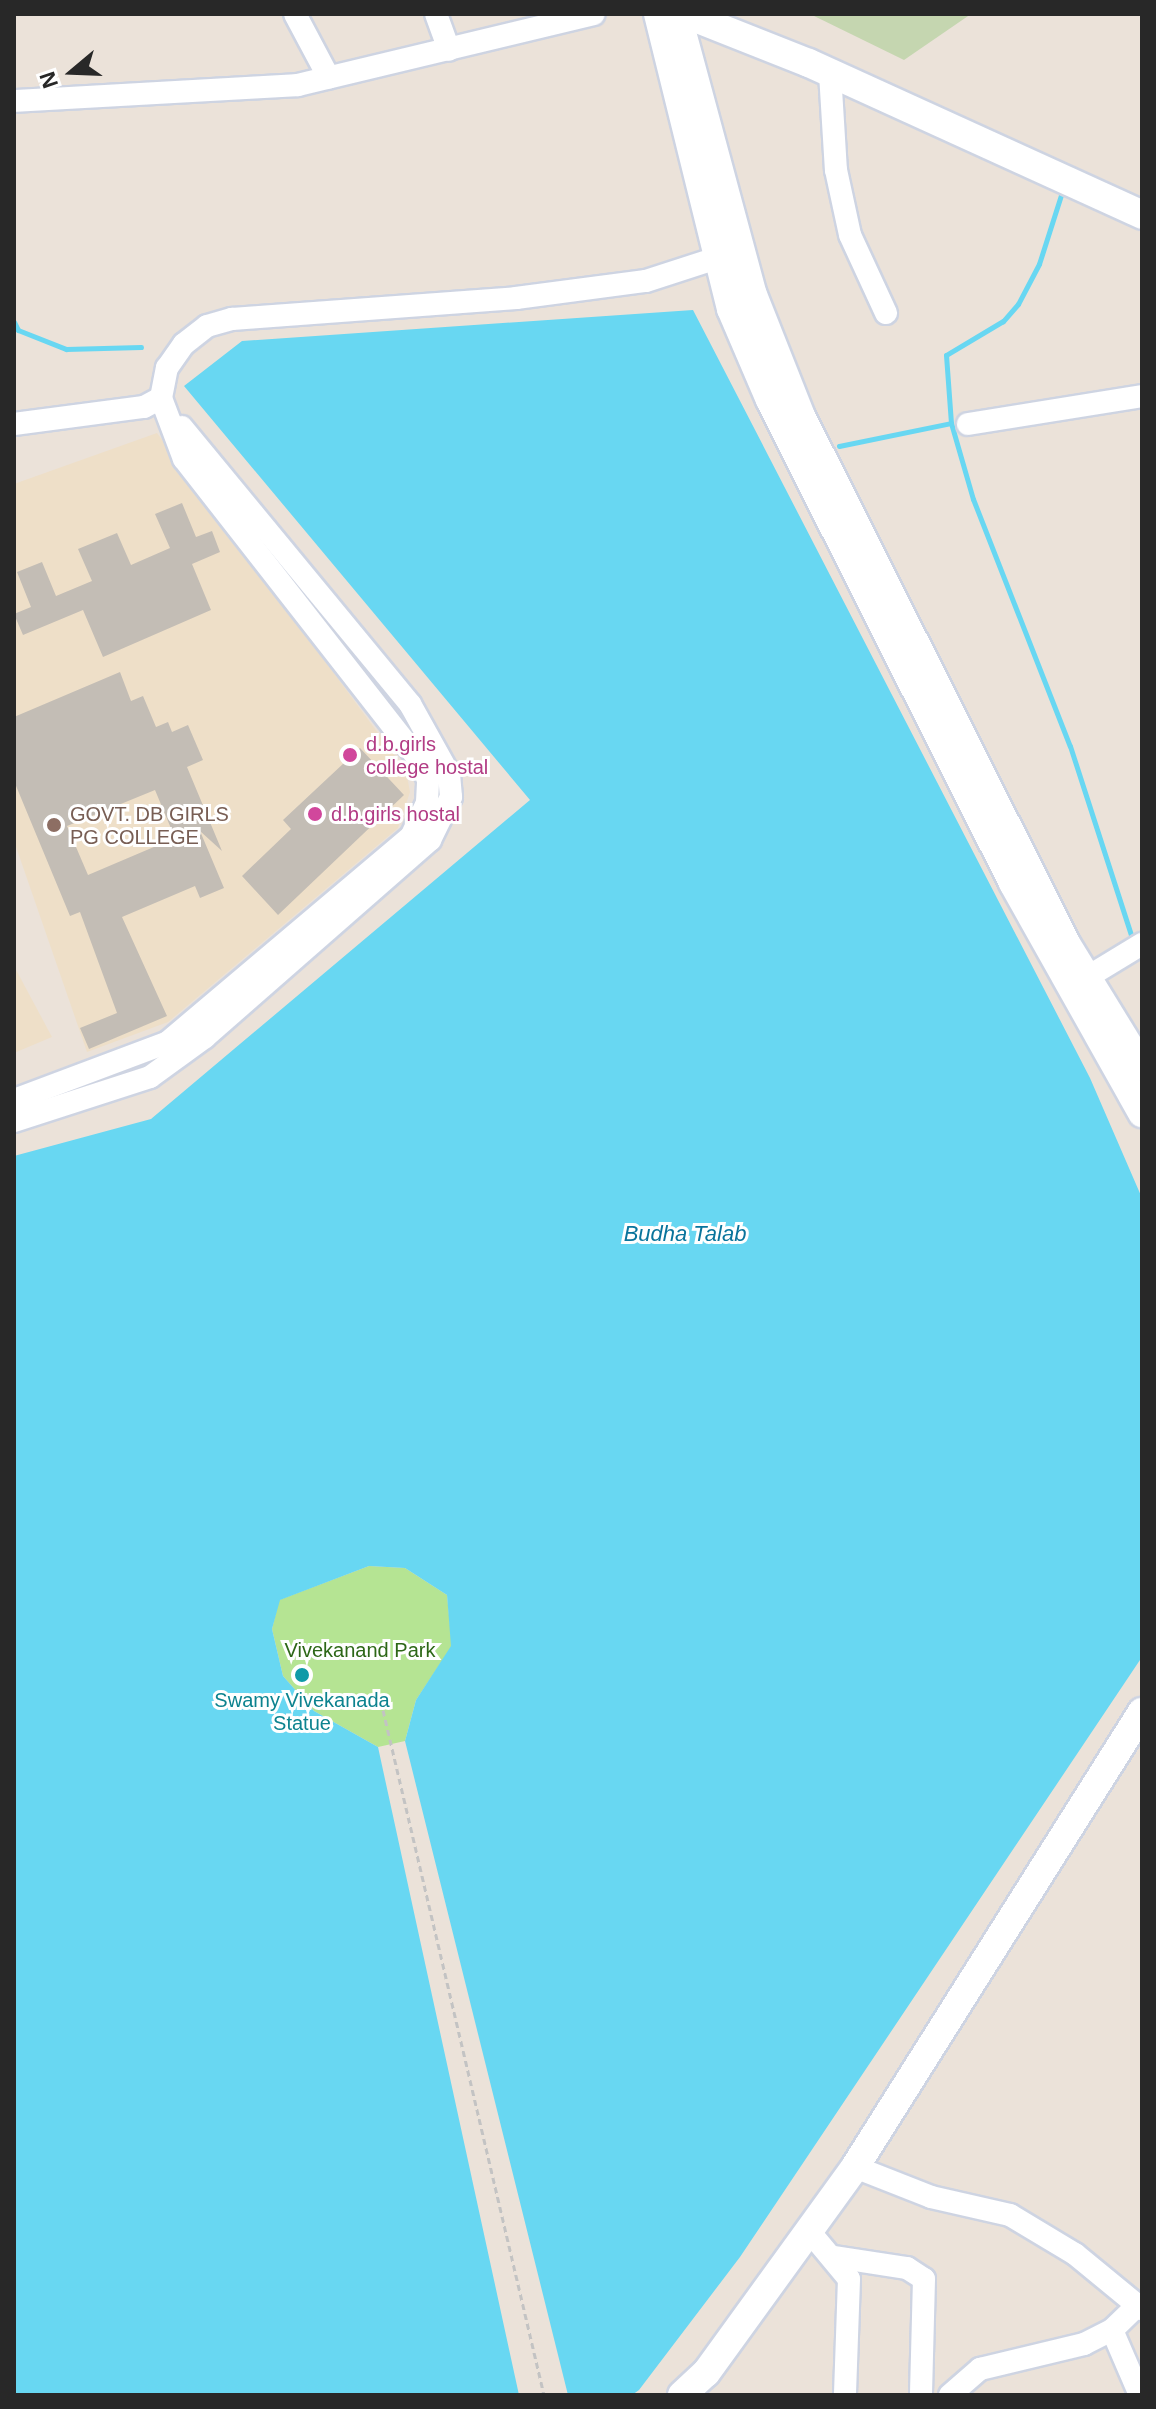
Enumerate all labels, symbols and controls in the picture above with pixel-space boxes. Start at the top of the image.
north arrow [32,32,112,112]
text: N [34,68,63,92]
place label: d.b.girls college hostal [366,732,488,779]
marker: d.b.girls college hostal [341,746,359,764]
place label: GOVT. DB GIRLS PG COLLEGE [70,802,229,849]
place label: d.b.girls hostal [331,802,460,826]
marker: d.b.girls hostal [306,805,324,823]
marker: GOVT. DB GIRLS PG COLLEGE [45,816,63,834]
water label: Budha Talab [624,1221,746,1247]
park label: Vivekanand Park [285,1638,435,1662]
marker: Swamy Vivekanada Statue [293,1666,311,1684]
place label: Swamy Vivekanada Statue [214,1688,390,1735]

